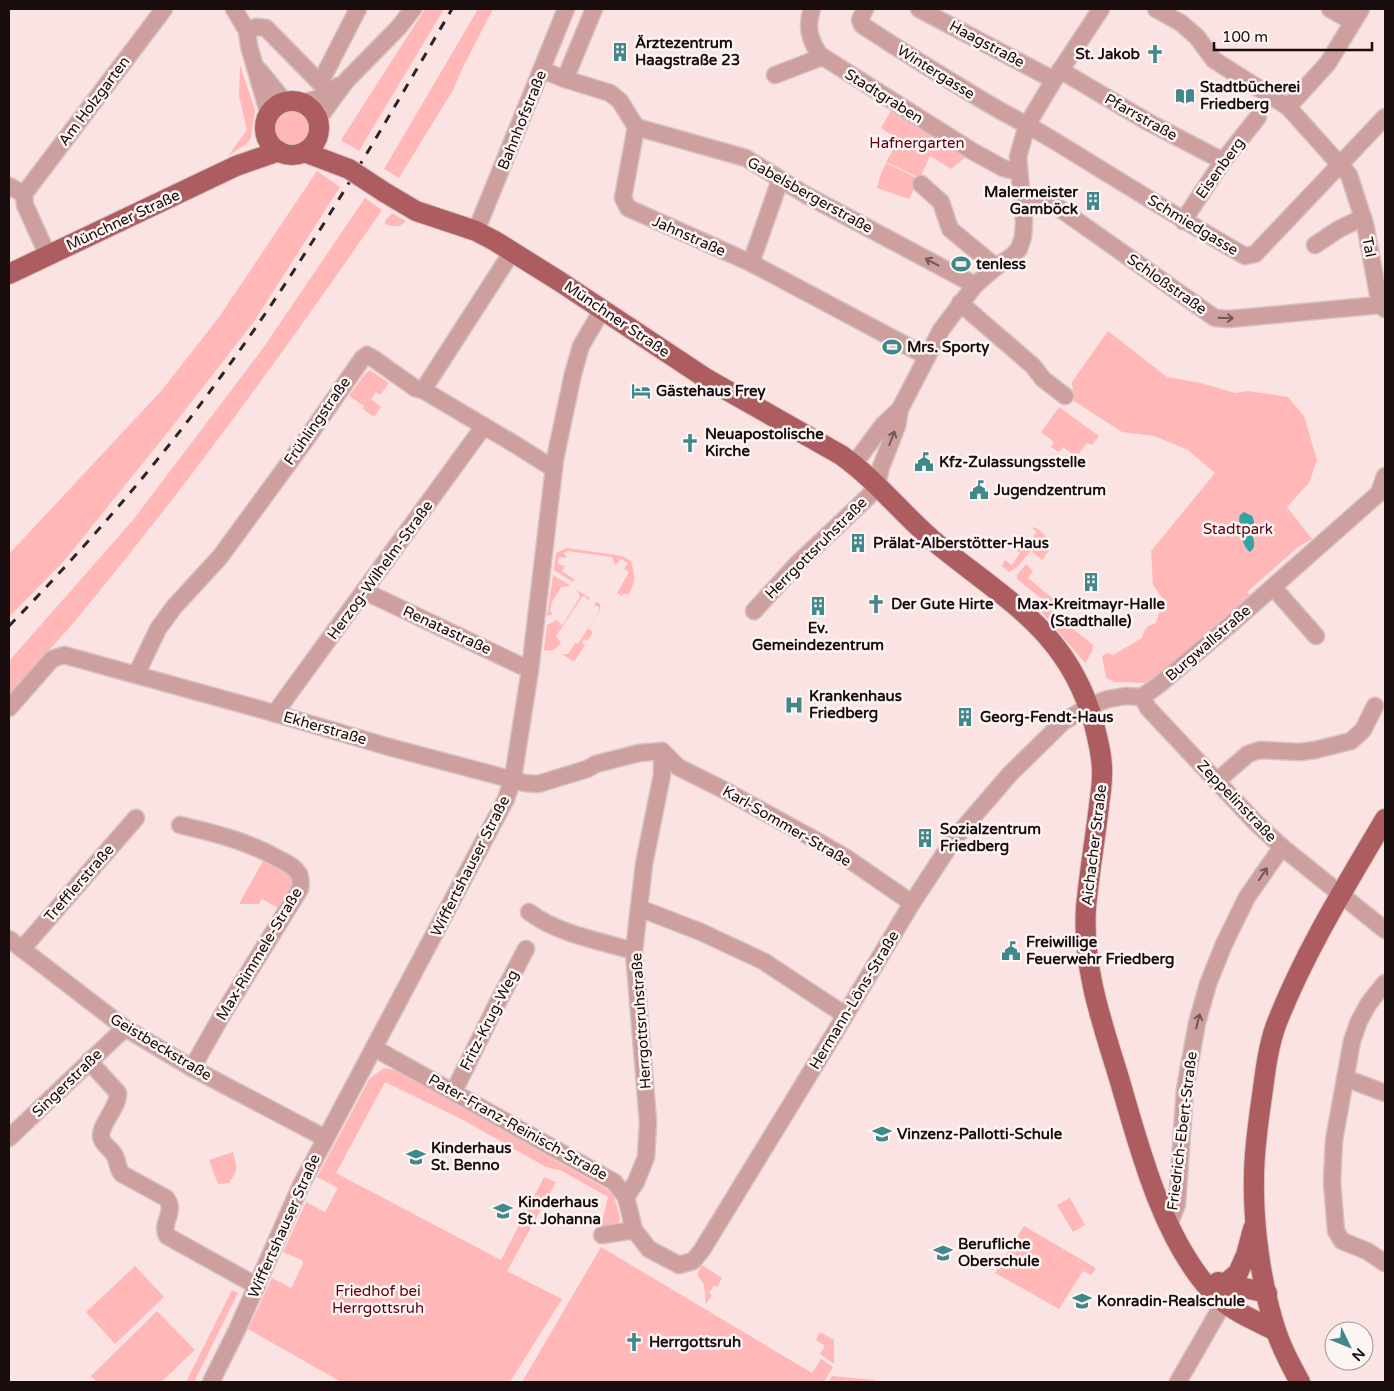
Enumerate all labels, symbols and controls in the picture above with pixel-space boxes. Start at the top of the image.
street label: Haagstraße [946,17,1028,71]
scale bar [1214,20,1372,52]
text: 100 m [1222,28,1268,46]
place label: Ärztezentrum Haagstraße 23 [635,34,740,70]
building icon: Ärztezentrum Haagstraße 23 [609,41,631,63]
street label: Wintergasse [894,41,978,103]
church icon: St. Jakob [1144,43,1166,65]
place label: St. Jakob [1076,45,1141,63]
street label: Am Holzgarten [55,53,133,149]
street label: Stadtgraben [842,65,926,127]
street label: Bahnhofstraße [494,68,550,172]
place label: Stadtbücherei Friedberg [1200,78,1300,114]
library icon: Stadtbücherei Friedberg [1174,85,1196,107]
street label: Pfarrstraße [1102,90,1180,144]
park label: Hafnergarten [869,134,965,152]
street label: Eisenberg [1192,134,1248,202]
street label: Gabelsbergerstraße [744,153,876,237]
place label: Malermeister Gamböck [984,183,1078,218]
street label: Münchner Straße [63,186,183,254]
building icon: Malermeister Gamböck [1082,190,1104,212]
street label: Schmiedgasse [1144,191,1242,259]
street label: Jahnstraße [650,212,728,260]
street label: Tal [1358,235,1380,259]
street label: Schloßstraße [1124,250,1210,318]
sports icon: tenless [950,253,972,275]
place label: tenless [975,255,1026,273]
one-way arrow [925,257,940,267]
street label: Münchner Straße [561,277,673,361]
one-way arrow [1217,314,1233,323]
sports icon: Mrs. Sporty [881,336,903,358]
place label: Mrs. Sporty [907,338,989,357]
street label: Frühlingstraße [280,373,354,469]
hotel icon: Gästehaus Frey [630,380,652,402]
place label: Gästehaus Frey [656,382,766,401]
place label: Neuapostolische Kirche [705,425,824,460]
one-way arrow [888,431,897,446]
church icon: Neuapostolische Kirche [679,432,701,454]
public building icon: Kfz-Zulassungsstelle [913,451,935,473]
place label: Kfz-Zulassungsstelle [939,453,1086,472]
public building icon: Jugendzentrum [968,479,990,501]
place label: Jugendzentrum [993,481,1106,500]
street label: Herrgottsruhstraße [761,493,871,603]
street label: Herzog-Wilhelm-Straße [324,497,436,643]
park label: Stadtpark [1203,520,1273,538]
building icon: Prälat-Alberstötter-Haus [847,532,869,554]
place label: Prälat-Alberstötter-Haus [873,534,1049,552]
building icon: Max-Kreitmayr-Halle (Stadthalle) [1080,571,1102,593]
church icon: Der Gute Hirte [865,593,887,615]
building icon: Ev. Gemeindezentrum [807,595,829,617]
place label: Der Gute Hirte [891,595,994,613]
place label: Max-Kreitmayr-Halle (Stadthalle) [1017,595,1166,630]
street label: Burgwallstraße [1162,601,1254,685]
street label: Renatastraße [400,602,494,658]
place label: Ev. Gemeindezentrum [752,619,884,654]
place label: Krankenhaus Friedberg [809,687,902,723]
hospital icon: Krankenhaus Friedberg [783,694,805,716]
building icon: Georg-Fendt-Haus [954,706,976,728]
street label: Ekherstraße [281,708,369,748]
place label: Georg-Fendt-Haus [980,708,1114,727]
street label: Zeppelinstraße [1193,756,1281,846]
street label: Karl-Sommer-Straße [720,782,854,870]
street label: Aichacher Straße [1078,783,1110,907]
street label: Wiffertshauser Straße [427,793,513,939]
place label: Sozialzentrum Friedberg [940,820,1041,856]
building icon: Sozialzentrum Friedberg [914,827,936,849]
street label: Trefflerstraße [41,841,117,925]
one-way arrow [1258,867,1268,881]
street label: Max-Rimmele-Straße [212,884,306,1024]
street label: Hermann-Löns-Straße [806,928,902,1072]
place label: Freiwillige Feuerwehr Friedberg [1026,933,1175,969]
public building icon: Freiwillige Feuerwehr Friedberg [1000,940,1022,962]
street label: Herrgottsruhstraße [627,952,655,1090]
street label: Fritz-Krug-Weg [456,967,522,1073]
street label: Geistbeckstraße [107,1010,215,1084]
one-way arrow [1194,1014,1203,1030]
street label: Singerstraße [28,1045,106,1121]
street label: Friedrich-Ebert-Straße [1163,1050,1201,1212]
street label: Pater-Franz-Reinisch-Straße [425,1070,611,1184]
school or university icon: Vinzenz-Pallotti-Schule [871,1123,893,1145]
place label: Vinzenz-Pallotti-Schule [897,1125,1063,1143]
place label: Kinderhaus St. Benno [431,1139,511,1174]
school or university icon: Kinderhaus St. Benno [405,1146,427,1168]
street label: Wiffertshauser Straße [244,1151,324,1301]
place label: Kinderhaus St. Johanna [518,1193,601,1228]
school or university icon: Kinderhaus St. Johanna [492,1200,514,1222]
place label: Berufliche Oberschule [958,1235,1040,1270]
school or university icon: Berufliche Oberschule [932,1242,954,1264]
park label: Friedhof bei Herrgottsruh [332,1282,424,1317]
school or university icon: Konradin-Realschule [1071,1290,1093,1312]
place label: Konradin-Realschule [1097,1292,1245,1310]
north arrow [1324,1321,1374,1371]
church icon: Herrgottsruh [623,1331,645,1353]
place label: Herrgottsruh [649,1333,741,1352]
text: N [1348,1345,1368,1364]

